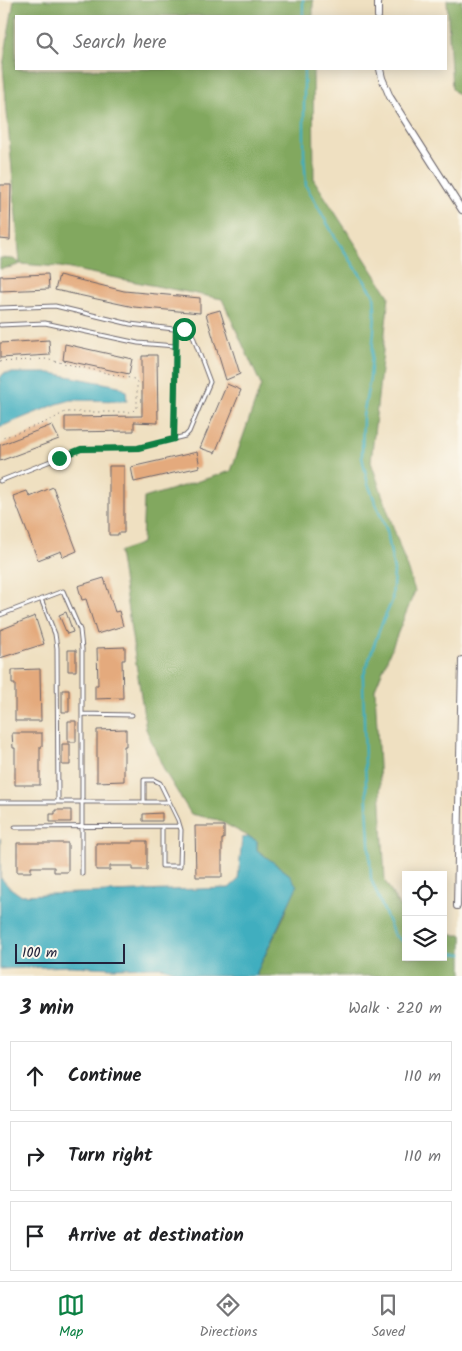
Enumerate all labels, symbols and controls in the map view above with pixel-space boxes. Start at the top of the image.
search box [15,15,447,70]
text: Search here [73,28,167,58]
icon: search [33,29,61,57]
route start [173,318,196,341]
route end [48,447,71,470]
map controls [402,871,447,961]
button: locate [402,871,447,916]
button: layers [402,916,447,961]
scale bar [15,941,125,964]
text: 100 m [22,942,57,964]
text: 3 min [20,992,74,1025]
text: Walk · 220 m [348,996,442,1021]
text: Continue [68,1061,141,1091]
icon: ahead [21,1062,49,1090]
text: 110 m [404,1064,441,1089]
text: Turn right [68,1141,153,1171]
icon: right [21,1142,49,1170]
text: 110 m [404,1144,441,1169]
text: Arrive at destination [68,1221,244,1251]
icon: arrive [21,1222,49,1250]
tab: Map [57,1291,85,1343]
tab: Directions [199,1291,257,1343]
tab: Saved [372,1291,405,1343]

